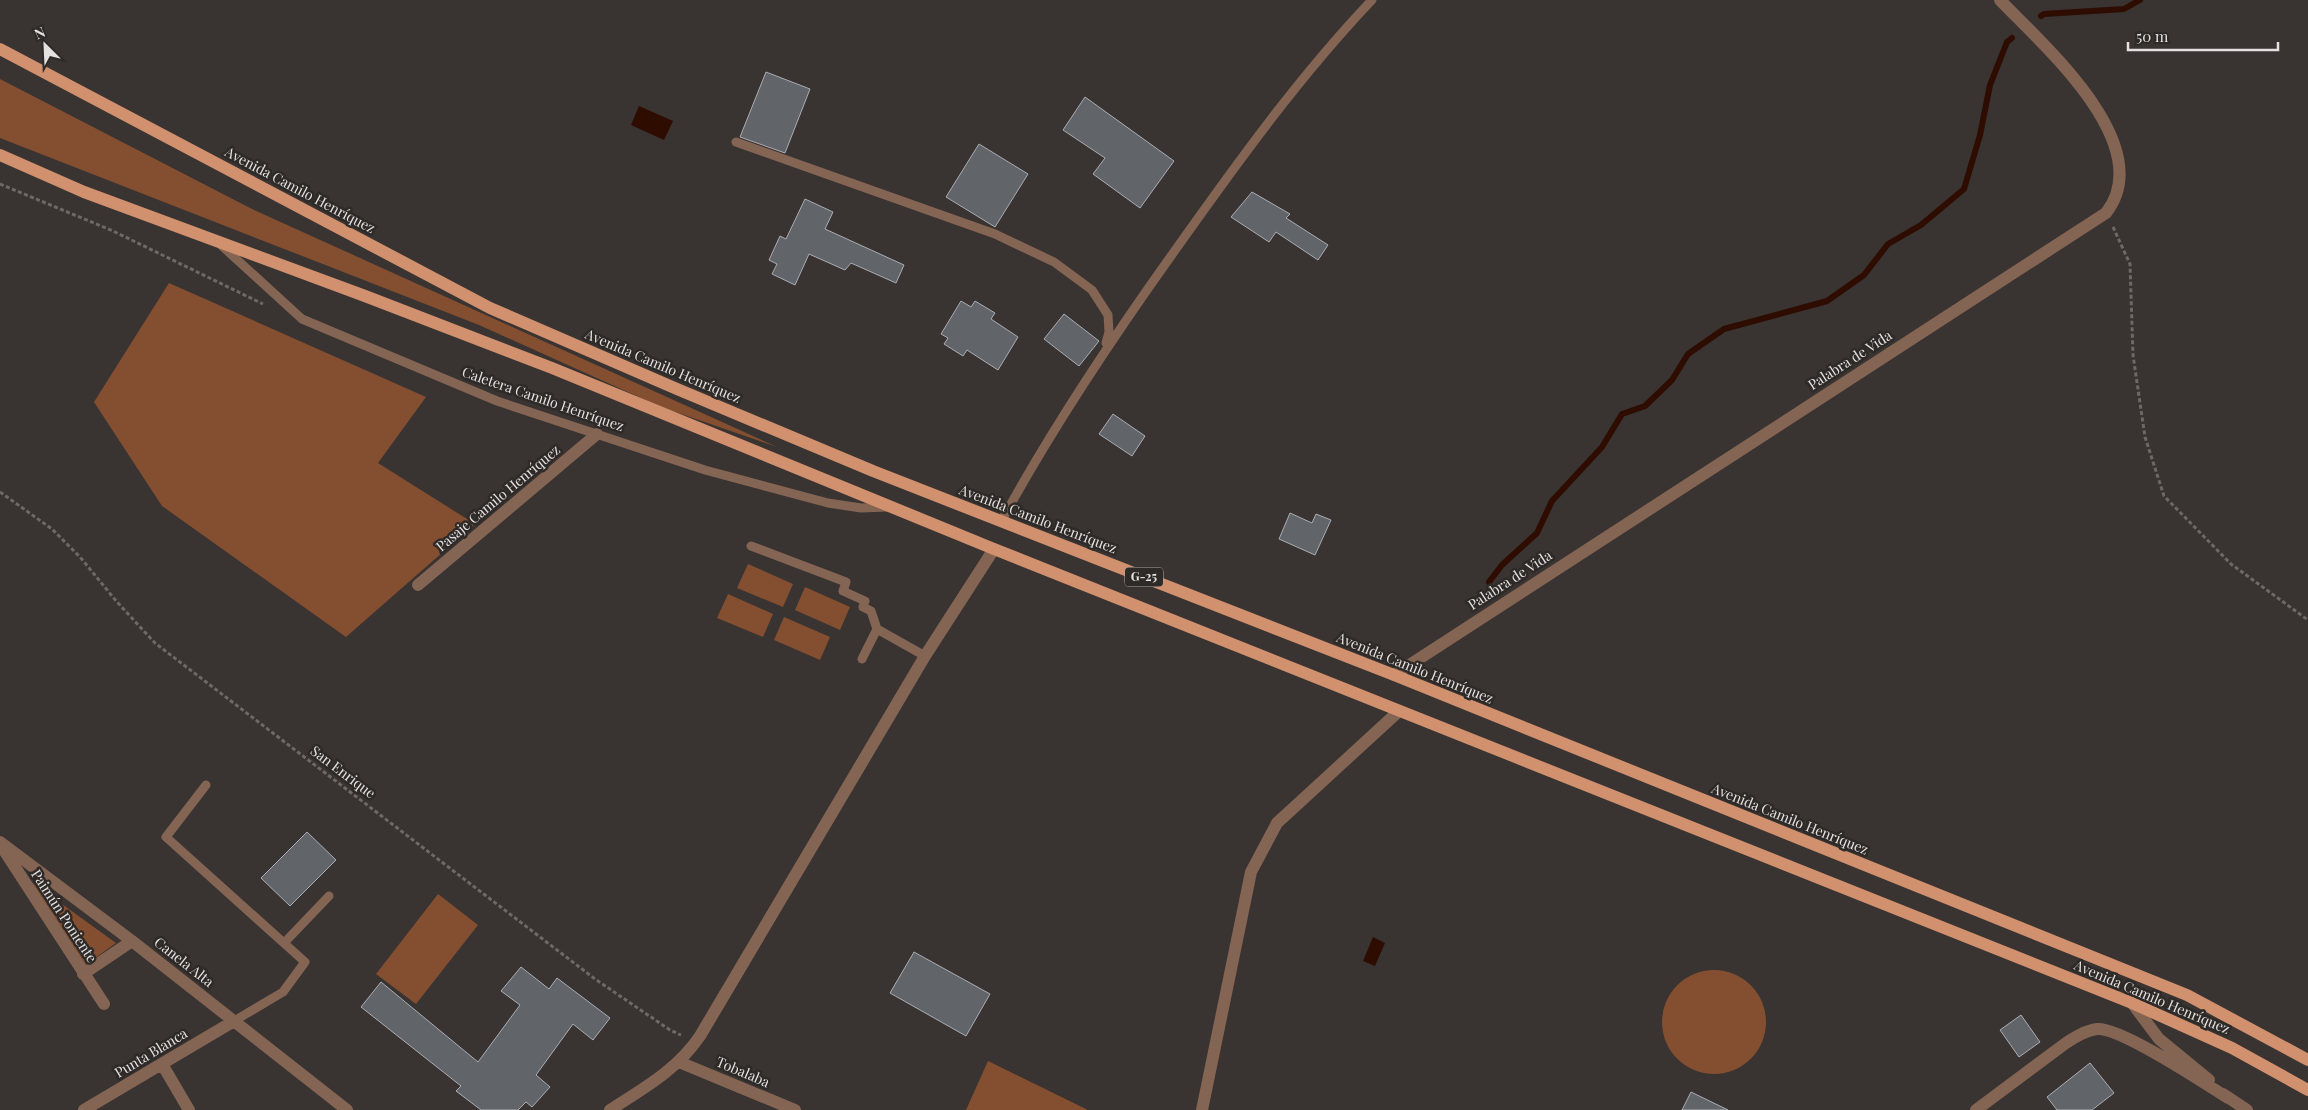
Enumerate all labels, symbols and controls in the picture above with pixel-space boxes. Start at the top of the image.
north arrow [20,20,70,70]
scale bar [2128,20,2278,52]
text: N [31,22,48,43]
text: 50 m [2136,26,2169,46]
street label: Avenida Camilo Henríquez [221,141,379,237]
street label: Avenida Camilo Henríquez [581,324,744,407]
street label: Palabra de Vida [1804,325,1895,394]
street label: Caletera Camilo Henríquez [460,362,627,435]
street label: Pasaje Camilo Henríquez [432,440,564,555]
street label: Avenida Camilo Henríquez [956,479,1120,558]
street label: Palabra de Vida [1464,545,1555,614]
road number: G-25 [1125,568,1163,586]
street label: Avenida Camilo Henríquez [1333,627,1497,708]
street label: San Enrique [307,741,380,802]
street label: Avenida Camilo Henríquez [1708,778,1872,859]
street label: Paimún Poniente [27,866,102,966]
street label: Canela Alta [151,932,218,991]
street label: Avenida Camilo Henríquez [2070,955,2233,1038]
street label: Punta Blanca [111,1023,191,1082]
street label: Tobalaba [714,1052,773,1091]

